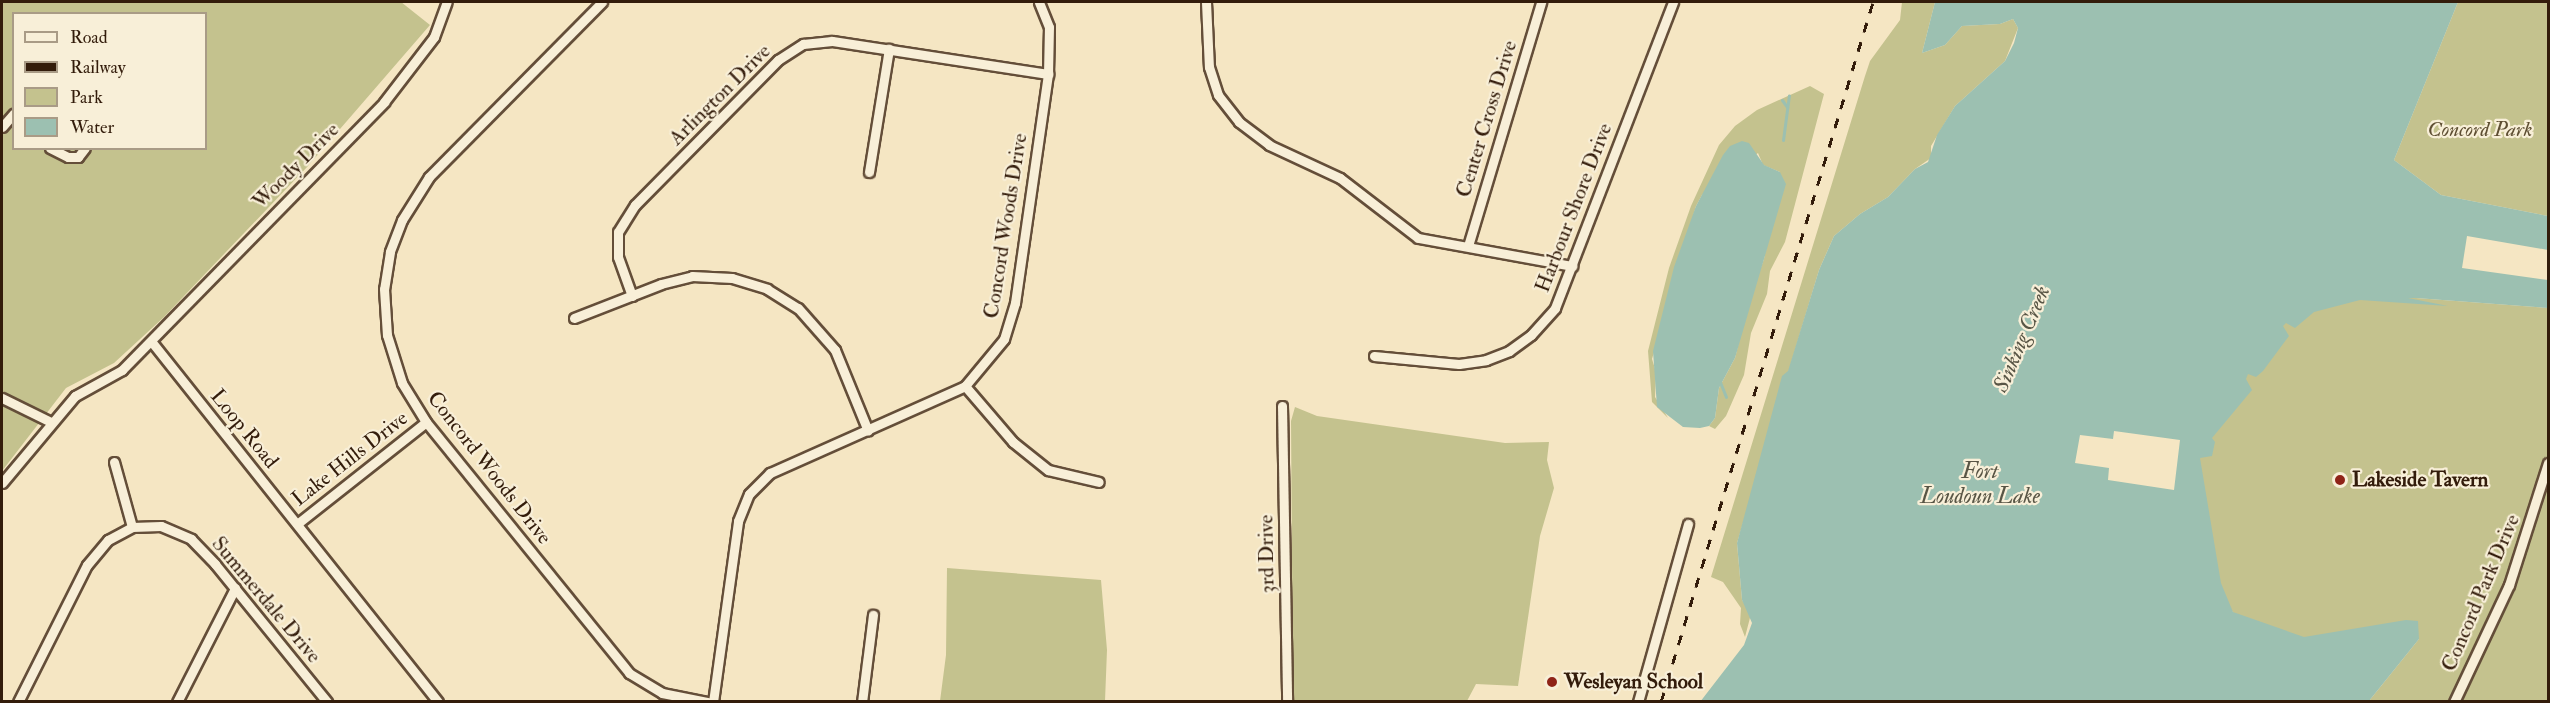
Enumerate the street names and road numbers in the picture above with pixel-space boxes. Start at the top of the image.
street label: Center Cross Drive [1451,38,1523,200]
street label: Arlington Drive [664,39,776,151]
street label: Woody Drive [248,118,344,214]
street label: Harbour Shore Drive [1530,120,1618,296]
street label: Concord Woods Drive [979,132,1033,320]
street label: Loop Road [204,384,284,474]
street label: Concord Woods Drive [422,387,556,549]
street label: Lake Hills Drive [287,406,413,512]
street label: Concord Park Drive [2437,511,2525,675]
street label: 3rd Drive [1254,514,1280,594]
street label: Summerdale Drive [206,532,326,668]

